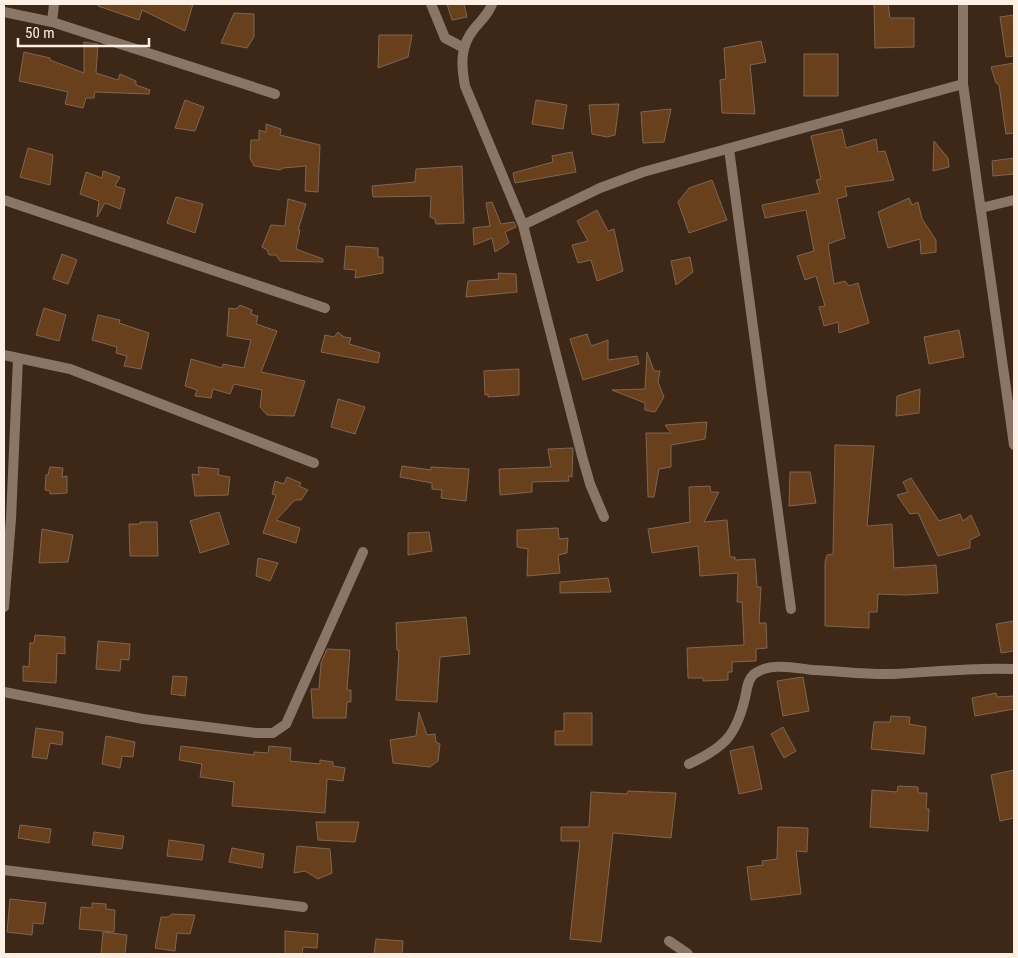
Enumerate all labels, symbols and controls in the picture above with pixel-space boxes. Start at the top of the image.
scale bar [18,15,149,47]
text: 50 m [25,24,55,42]

